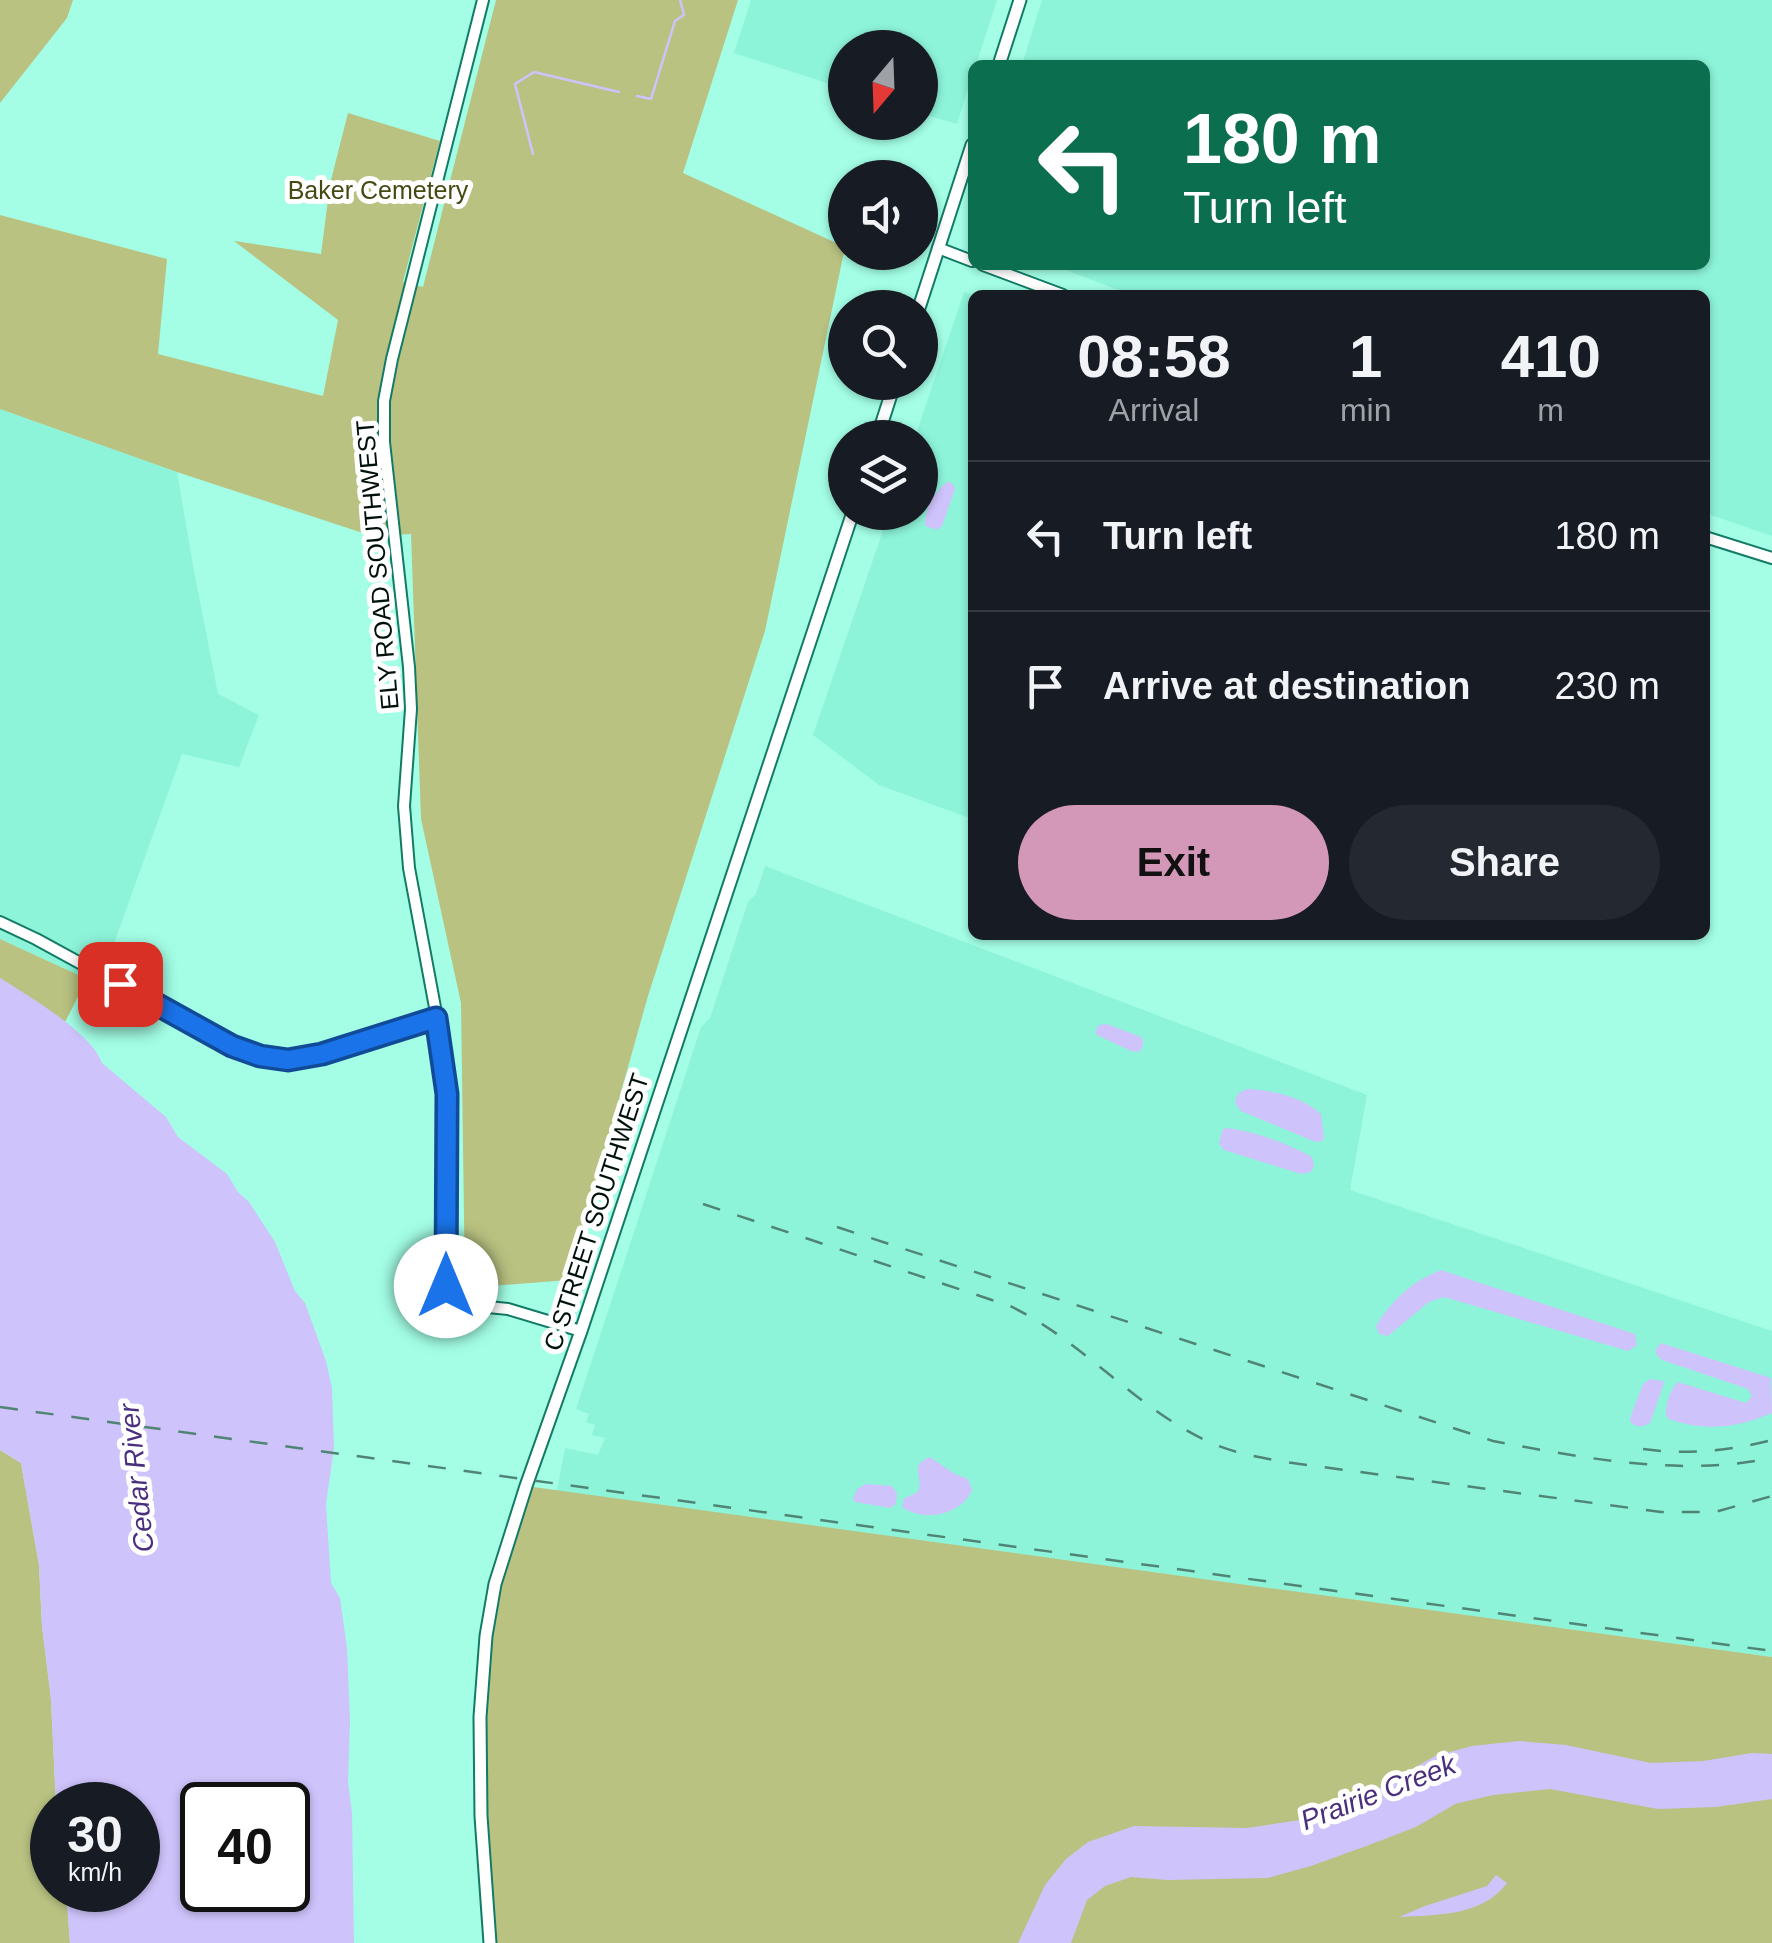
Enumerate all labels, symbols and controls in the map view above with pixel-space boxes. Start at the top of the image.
north arrow [828,30,938,140]
map controls [828,30,938,530]
icon: left [1018,100,1148,230]
text: 180 m [1183,100,1381,178]
button: sound [828,160,938,270]
park label: Baker Cemetery [288,176,469,204]
text: Turn left [1183,182,1346,233]
button: search [828,290,938,400]
text: 08:58 [1077,323,1231,390]
text: 1 [1349,323,1382,390]
text: 410 [1501,323,1601,390]
text: Arrival [1109,392,1199,428]
text: min [1340,392,1391,428]
text: m [1537,392,1564,428]
street label: ELY ROAD SOUTHWEST [350,419,404,711]
button: layers [828,420,938,530]
icon: left [1018,509,1073,564]
text: Turn left [1103,515,1252,557]
text: 180 m [1554,515,1660,557]
icon: arrive [1018,659,1073,714]
text: Arrive at destination [1103,665,1470,707]
text: 230 m [1554,665,1660,707]
button: Exit [1018,805,1329,920]
button: Share [1349,805,1660,920]
pin [78,942,163,1027]
icon: arrive [93,957,148,1012]
street label: C STREET SOUTHWEST [538,1070,654,1354]
position arrow [394,1234,498,1338]
water label: Cedar River [113,1400,160,1554]
water label: Prairie Creek [1296,1748,1462,1836]
speed limit sign: 40 [180,1782,310,1912]
text: 30 [67,1807,123,1863]
text: km/h [68,1858,122,1886]

